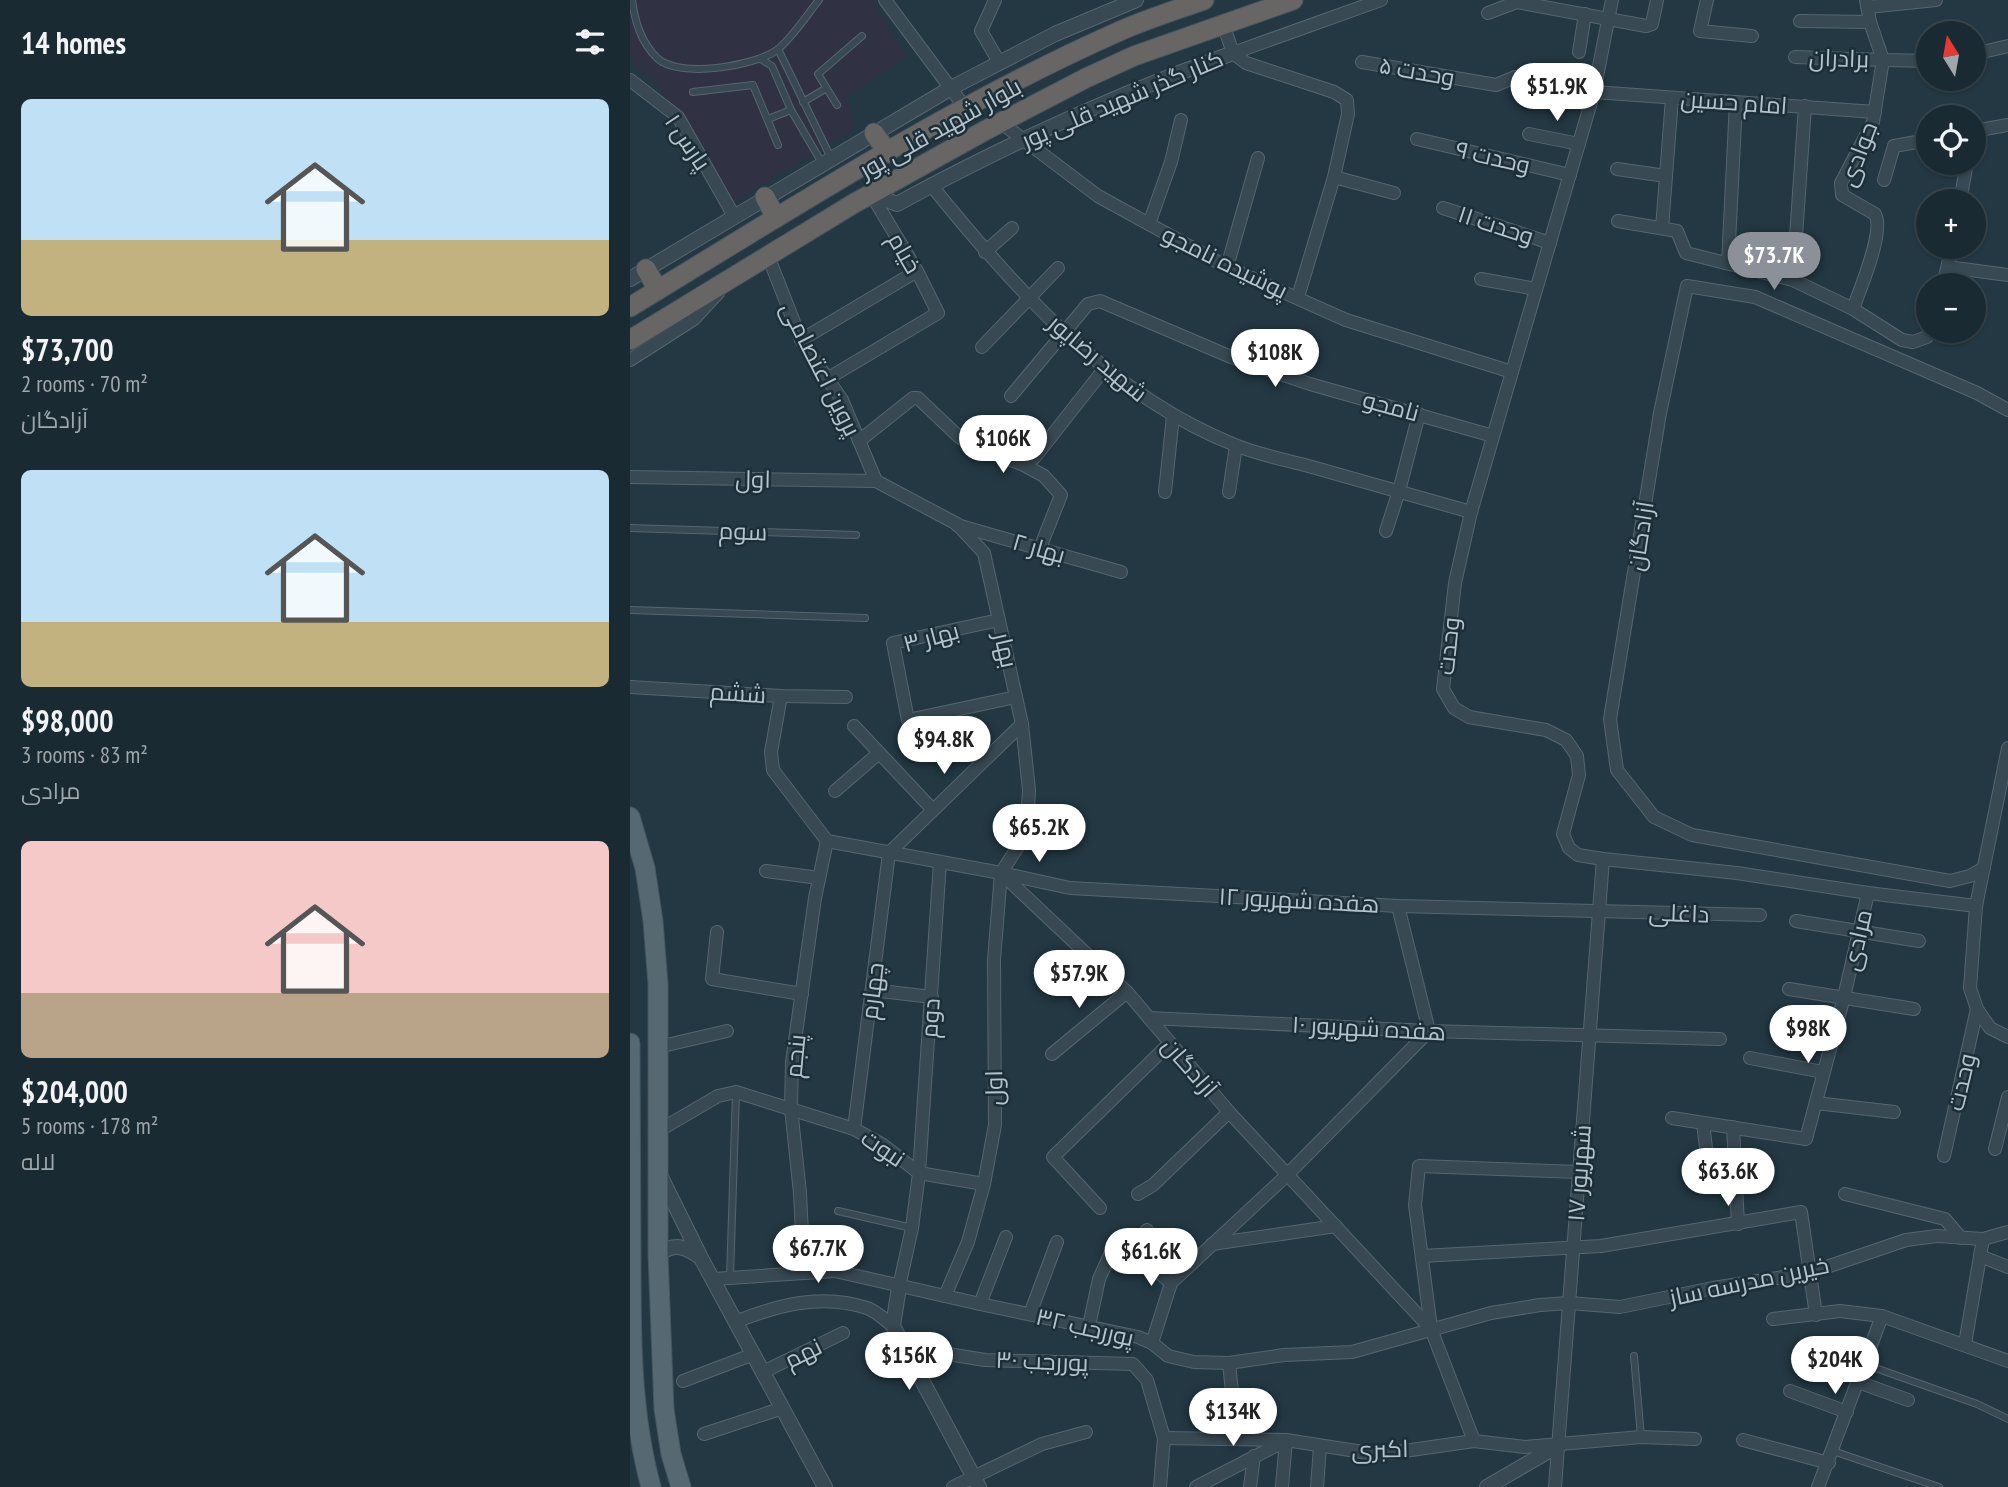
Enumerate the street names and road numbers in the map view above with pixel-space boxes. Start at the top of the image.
street label: برادران [1808,41,1870,75]
street label: کنار گذر شهید قلی پور [1014,42,1228,157]
street label: وحدت ۵ [1377,49,1457,93]
street label: بلوار شهید قلی پور [852,71,1027,187]
street label: امام حسین [1680,83,1788,122]
street label: پارس ۱ [657,108,718,177]
street label: جوادی [1832,117,1884,191]
street label: وحدت ۹ [1453,133,1533,181]
street label: وحدت ۱۱ [1454,198,1538,252]
street label: پوشیده نامجو [1156,218,1294,307]
street label: خیام [880,227,929,280]
street label: پروین اعتصامی [773,297,868,442]
street label: شهید رضاپور [1040,306,1154,409]
street label: نامجو [1359,384,1423,428]
street label: اول [735,463,771,495]
street label: آزادگان [1619,498,1661,573]
street label: سوم [718,515,768,548]
street label: بهار ۲ [1009,526,1069,570]
street label: بهار ۳ [899,615,963,659]
street label: وحدت [1430,615,1466,677]
street label: بهار [986,627,1025,671]
street label: ششم [709,676,767,711]
street label: هفده شهریور ۱۲ [1218,880,1380,920]
street label: داغلی [1648,896,1710,930]
street label: مرادی [1835,906,1879,974]
street label: چهارم [853,961,892,1022]
street label: دوم [913,997,948,1039]
street label: هفده شهریور ۱۰ [1291,1008,1447,1048]
street label: آزادگان [1155,1030,1225,1104]
street label: پنجم [777,1032,814,1079]
street label: وحدت [1939,1050,1983,1114]
street label: اول [978,1070,1010,1106]
street label: نبوت [855,1122,911,1174]
street label: ۱۷ شهریور [1560,1124,1598,1222]
street label: خیرین مدرسه ساز [1664,1249,1832,1313]
street label: پوررجب ۳۲ [1033,1301,1138,1354]
street label: نهم [779,1331,827,1376]
street label: پوررجب ۳۰ [995,1344,1090,1379]
street label: اکبری [1351,1433,1409,1465]

